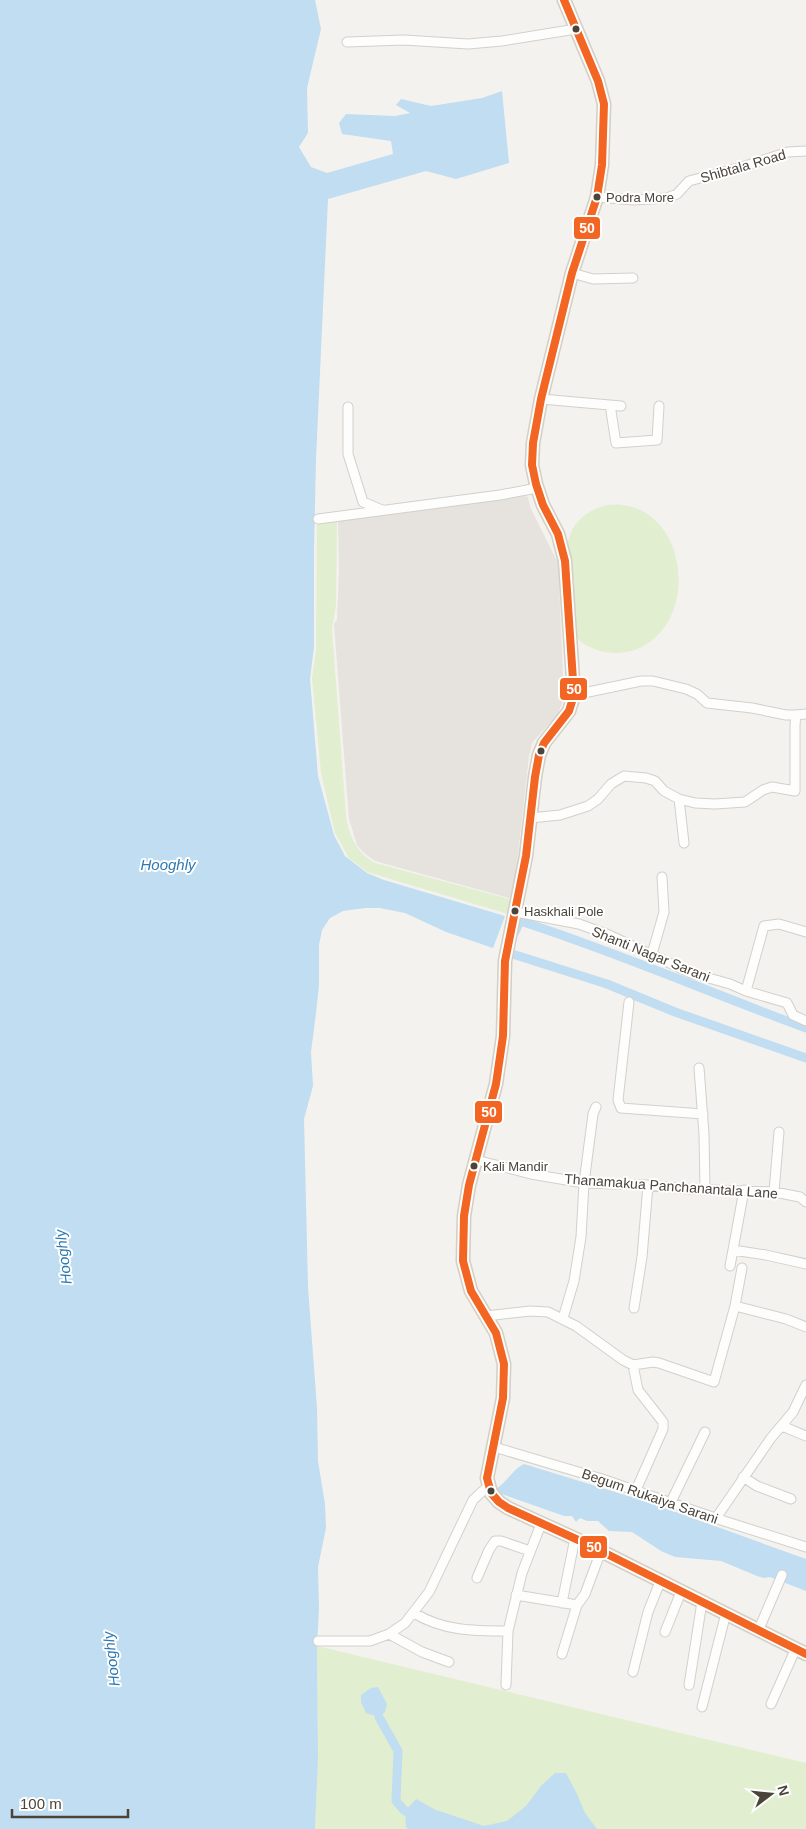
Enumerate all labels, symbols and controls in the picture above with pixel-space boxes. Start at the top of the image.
unlabelled marker [571,24,581,34]
street label: Shibtala Road [699,146,787,186]
place label: Podra More [606,190,674,205]
marker: Podra More [592,192,602,202]
line badge: 50 [573,216,601,240]
text: 50 [579,220,595,236]
line badge: 50 [559,677,588,701]
text: 50 [566,681,582,697]
unlabelled marker [536,746,546,756]
water label: Hooghly [140,856,197,873]
place label: Haskhali Pole [524,904,604,919]
marker: Haskhali Pole [510,906,520,916]
street label: Shanti Nagar Sarani [590,923,712,985]
line badge: 50 [474,1100,503,1124]
text: 50 [481,1104,497,1120]
place label: Kali Mandir [483,1159,549,1174]
marker: Kali Mandir [469,1161,479,1171]
street label: Thanamakua Panchanantala Lane [564,1171,779,1201]
water label: Hooghly [51,1227,75,1285]
street label: Begum Rukaiya Sarani [580,1465,720,1527]
unlabelled marker [486,1486,496,1496]
line badge: 50 [579,1535,608,1559]
text: 50 [586,1539,602,1555]
water label: Hooghly [99,1629,123,1687]
north arrow [746,1769,796,1819]
text: N [774,1783,793,1797]
scale bar [12,1786,129,1818]
text: 100 m [20,1795,62,1812]

